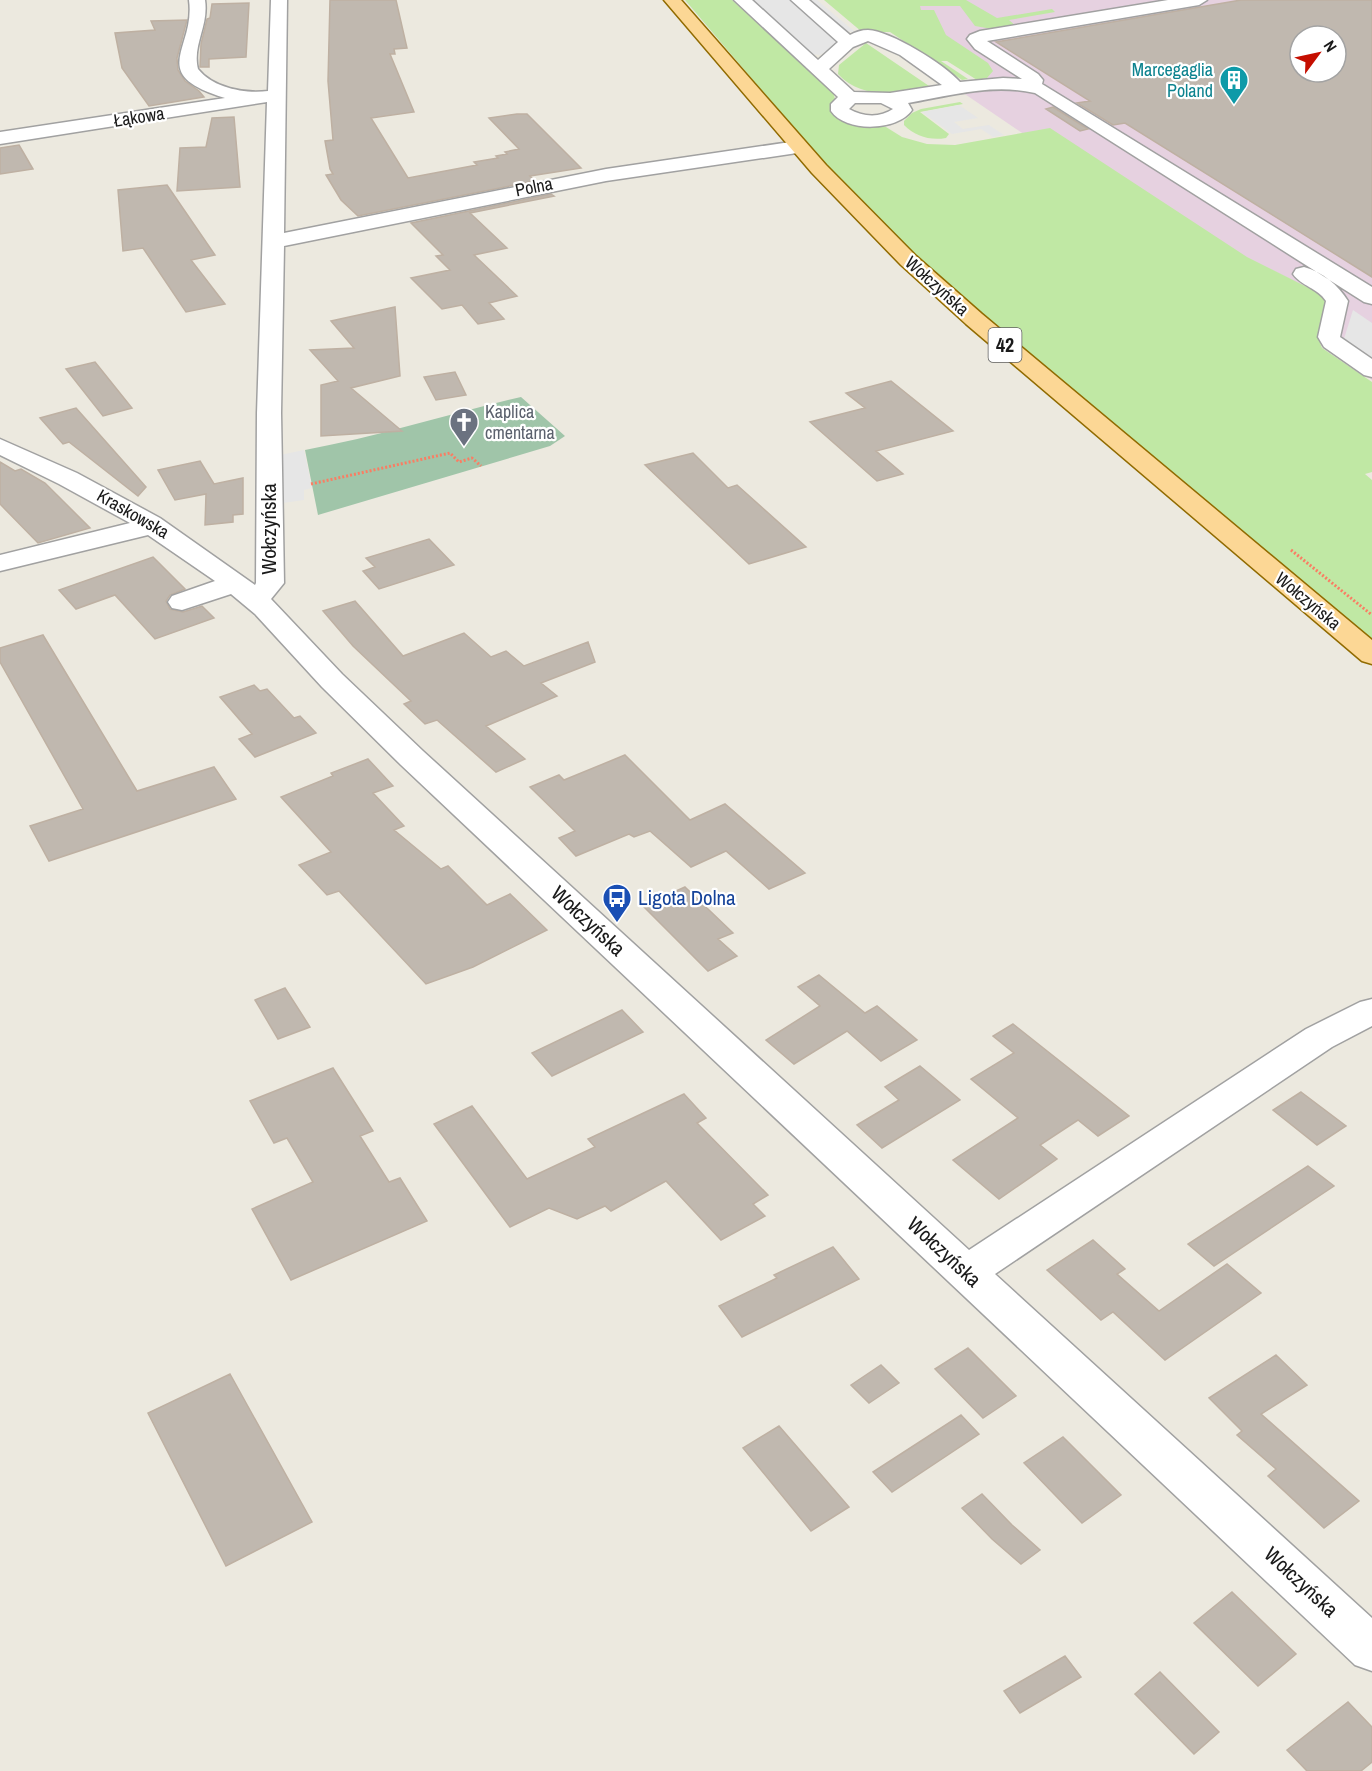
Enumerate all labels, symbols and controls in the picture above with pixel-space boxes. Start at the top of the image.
north arrow [1288,24,1348,84]
text: N [1319,36,1342,56]
place label: Marcegaglia Poland [1132,57,1213,103]
building icon: Marcegaglia Poland [1218,64,1250,106]
street label: Łąkowa [112,100,166,133]
street label: Polna [513,171,555,202]
street label: Wołczyńska [900,250,975,321]
road number: 42 [988,328,1022,362]
place label: Kaplica cmentarna [485,399,555,445]
church icon: Kaplica cmentarna [448,406,480,448]
street label: Kraskowska [93,483,174,544]
street label: Wołczyńska [254,483,283,575]
street label: Wołczyńska [1270,566,1346,635]
street label: Wołczyńska [545,879,632,963]
bus stop icon: Ligota Dolna [601,882,633,924]
place label: Ligota Dolna [638,883,736,912]
street label: Wołczyńska [901,1210,988,1294]
street label: Wołczyńska [1258,1540,1345,1624]

